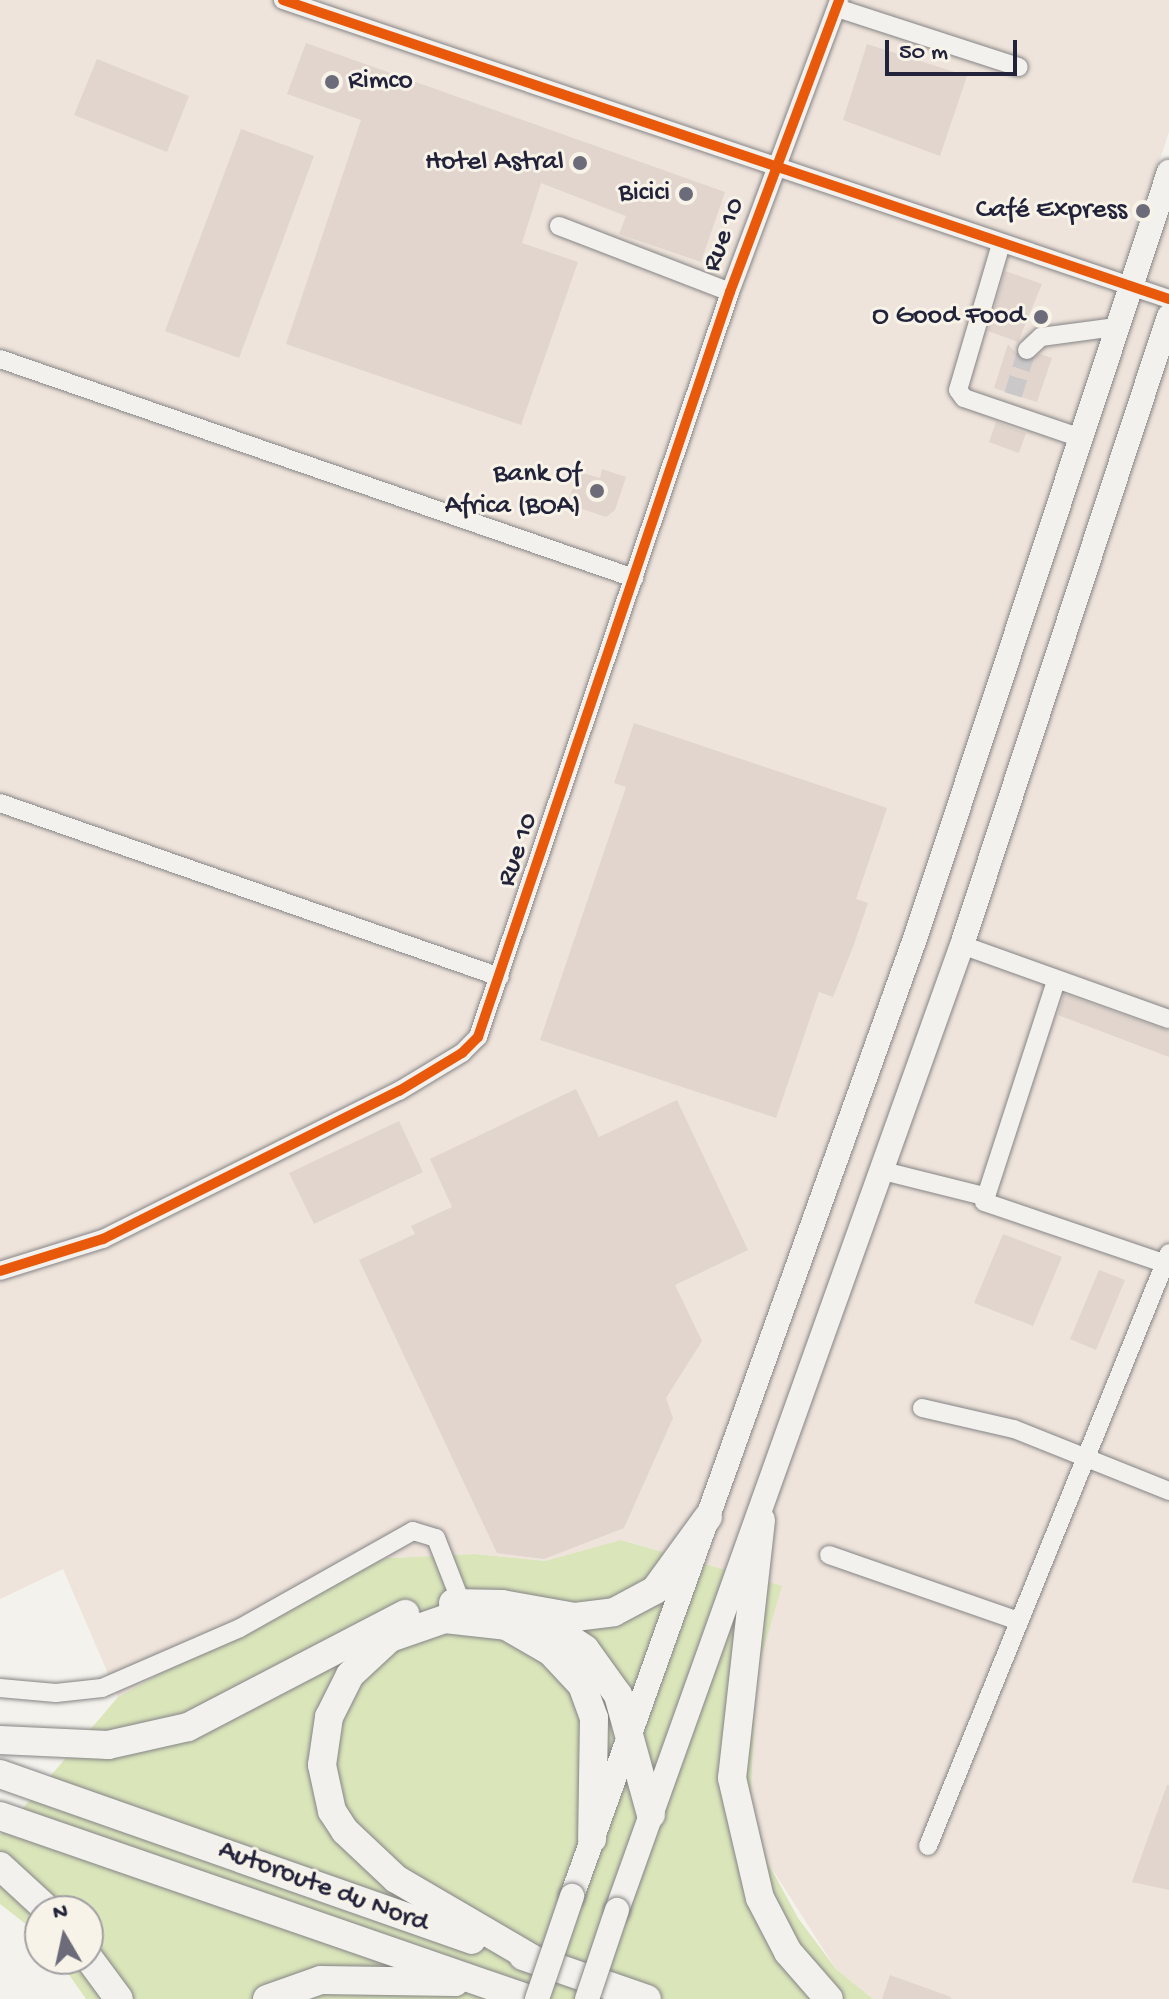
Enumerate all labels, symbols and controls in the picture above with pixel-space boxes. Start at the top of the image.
scale bar [889,24,1021,74]
text: 50 m [899,39,948,68]
place label: Rimco [348,65,413,99]
marker: Rimco [323,73,341,91]
place label: Hotel Astral [425,146,564,180]
marker: Hotel Astral [571,154,589,172]
place label: Bicici [618,177,670,211]
marker: Bicici [677,185,695,203]
street label: Rue 10 [696,193,754,277]
place label: Café Express [976,194,1127,228]
marker: Café Express [1134,202,1152,220]
place label: O Good Food [872,300,1025,334]
marker: O Good Food [1032,308,1050,326]
place label: Bank Of Africa (BOA) [445,458,581,524]
marker: Bank Of Africa (BOA) [588,482,606,500]
street label: Rue 10 [491,809,547,891]
street label: Autoroute du Nord [213,1834,433,1942]
north arrow [24,1895,104,1975]
text: N [51,1899,70,1927]

